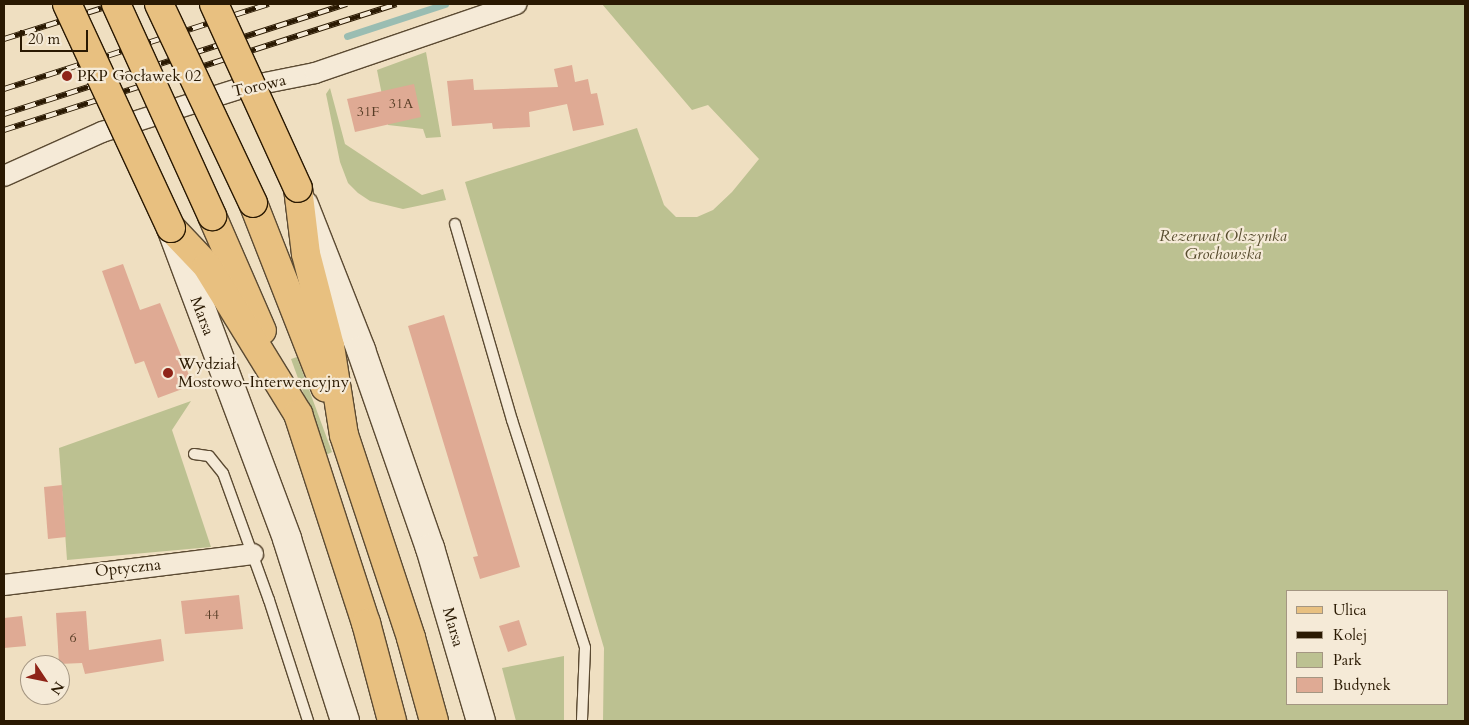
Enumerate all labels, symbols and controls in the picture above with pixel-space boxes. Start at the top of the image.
scale bar [22,20,90,52]
text: 20 m [28,29,60,49]
place label: PKP Gocławek 02 [77,66,201,86]
marker: PKP Gocławek 02 [61,70,73,82]
street label: Torowa [230,71,288,101]
house number: 31A [389,96,413,112]
house number: 31F [357,104,379,120]
park label: Rezerwat Olszynka Grochowska [1159,226,1287,264]
street label: Marsa [186,294,218,338]
place label: Wydział Mostowo-Interwencyjny [178,354,349,392]
marker: Wydział Mostowo-Interwencyjny [162,367,174,379]
street label: Optyczna [94,555,162,581]
legend [1286,590,1449,705]
text: Ulica [1333,600,1367,620]
street label: Marsa [438,605,468,649]
house number: 44 [205,607,219,623]
text: Kolej [1333,625,1367,645]
house number: 6 [69,630,77,646]
text: Park [1333,650,1362,670]
north arrow [20,655,70,705]
text: Budynek [1333,675,1391,695]
text: N [46,678,68,698]

